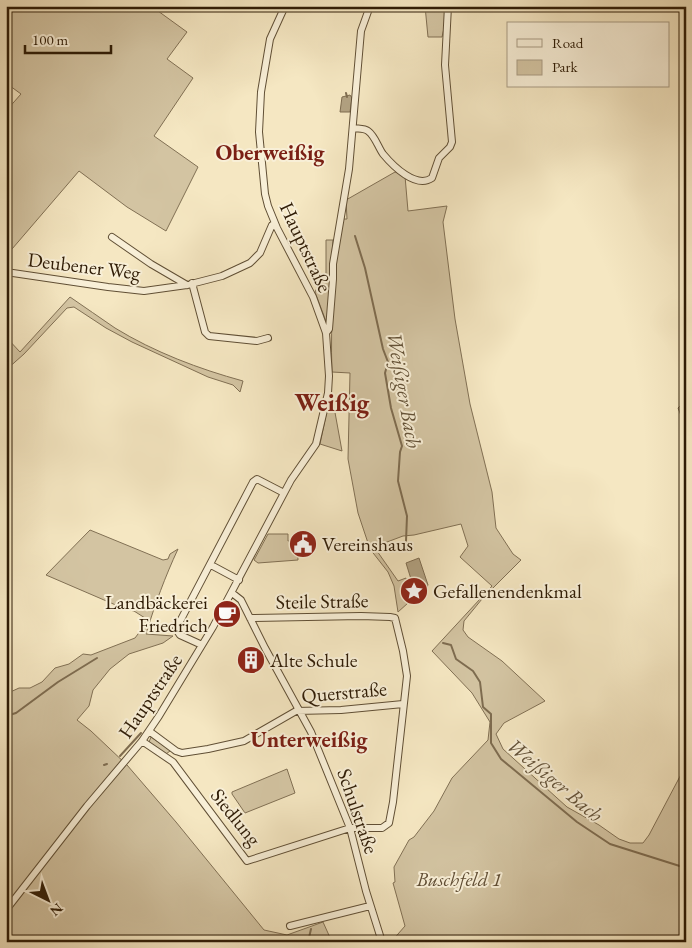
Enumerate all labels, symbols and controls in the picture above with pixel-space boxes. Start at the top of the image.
scale bar [25,22,111,54]
legend [507,22,670,88]
text: 100 m [32,30,69,49]
text: Road [552,33,584,52]
text: Park [552,57,579,76]
district label: Oberweißig [215,138,326,167]
street label: Hauptstraße [274,198,338,296]
street label: Deubener Weg [26,246,142,286]
water label: Weißiger Bach [381,330,428,450]
district label: Weißig [295,386,370,419]
public building icon: Vereinshaus [288,529,318,559]
place label: Vereinshaus [322,531,413,557]
place icon: Gefallenendenkmal [399,576,429,606]
place label: Gefallenendenkmal [433,578,582,604]
street label: Steile Straße [275,587,369,615]
place label: Landbäckerei Friedrich [105,589,208,638]
cafe icon: Landbäckerei Friedrich [212,599,242,629]
building icon: Alte Schule [236,645,266,675]
place label: Alte Schule [269,647,358,673]
street label: Hauptstraße [112,649,188,743]
street label: Querstraße [300,675,388,709]
district label: Unterweißig [251,725,368,754]
water label: Weißiger Bach [502,732,609,828]
street label: Schulstraße [331,765,385,857]
street label: Siedlung [205,783,267,851]
park label: Buschfeld 1 [415,866,502,892]
north arrow [22,876,72,926]
text: N [46,899,67,921]

